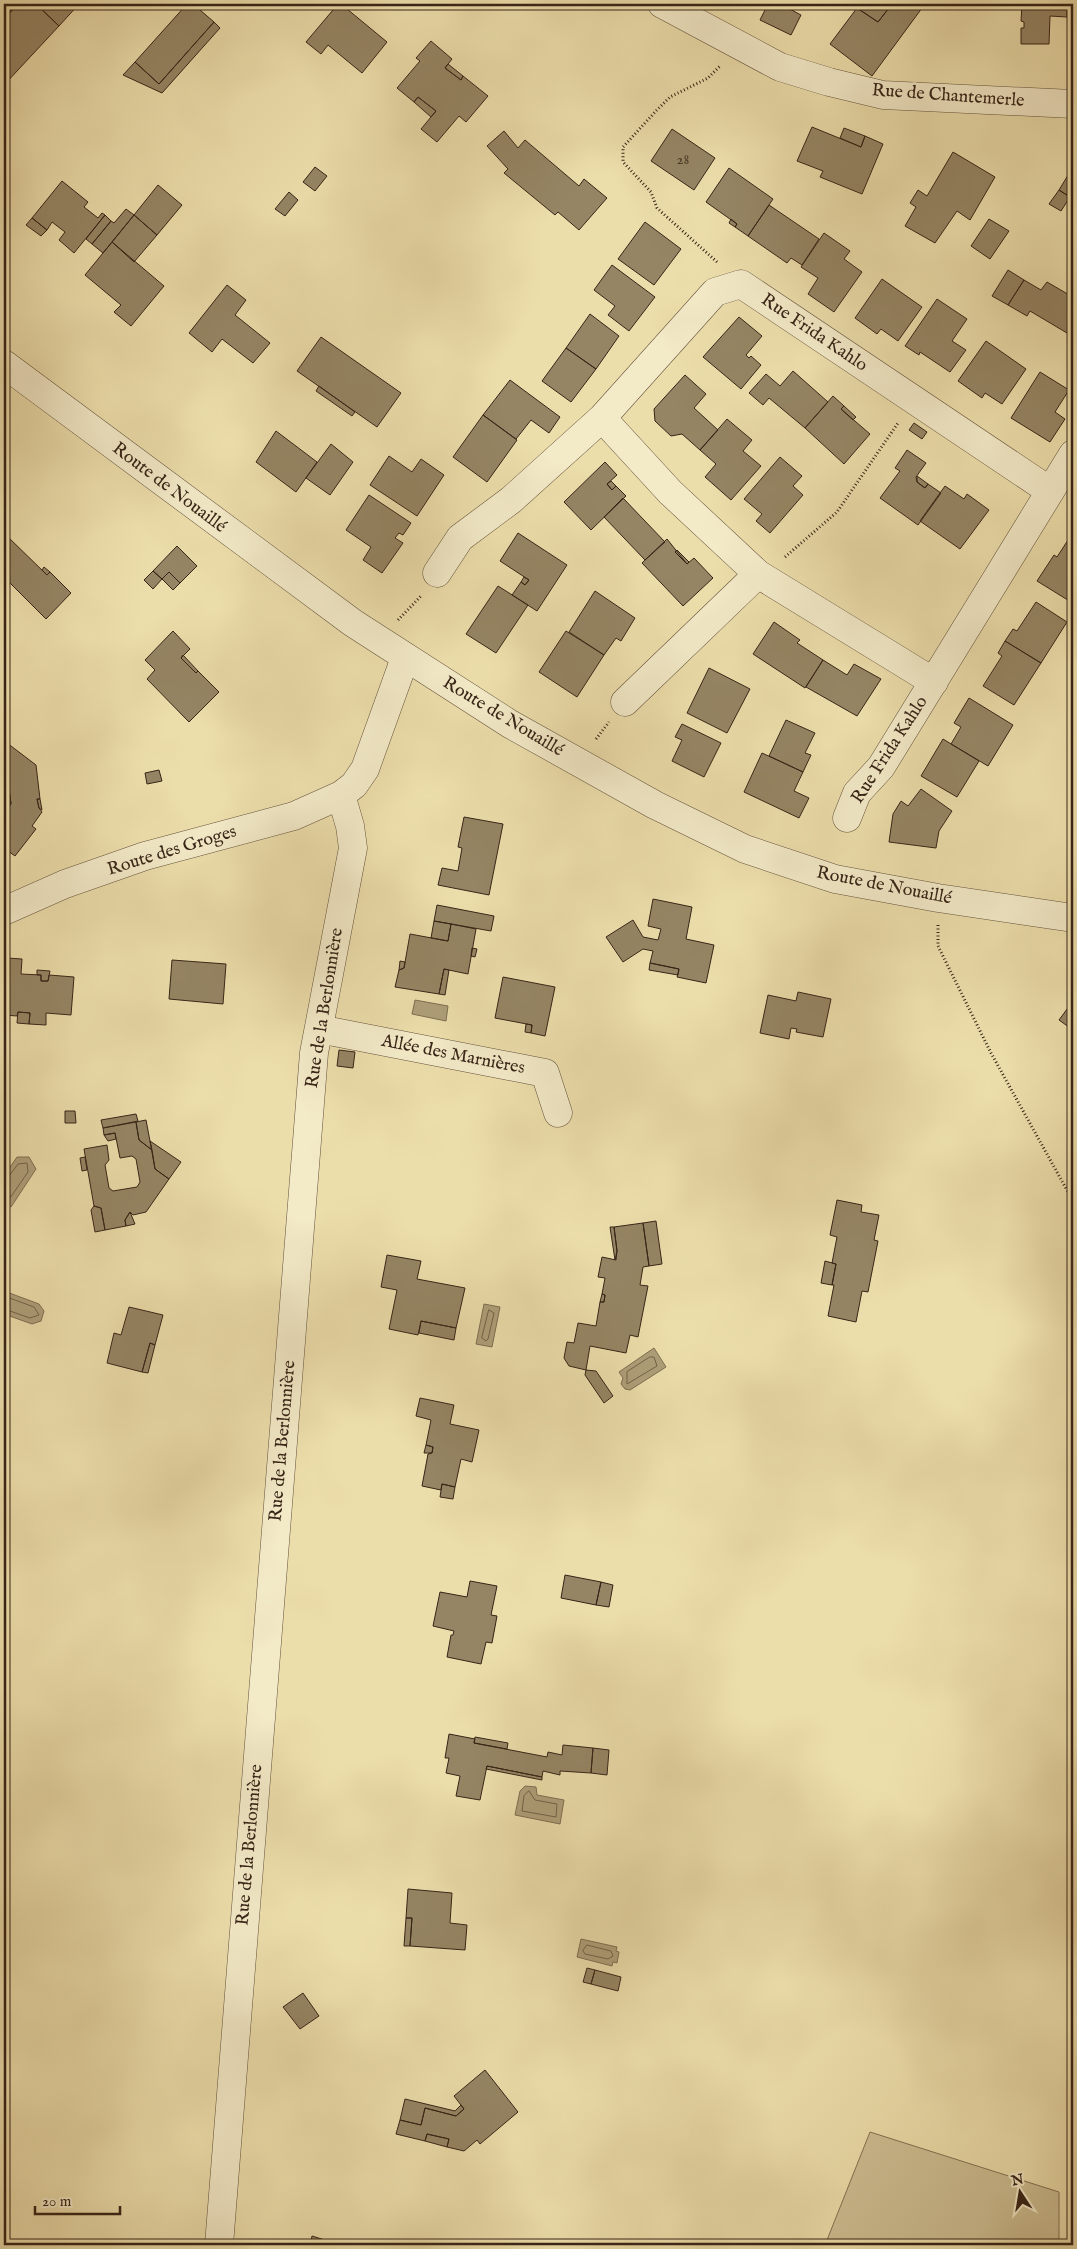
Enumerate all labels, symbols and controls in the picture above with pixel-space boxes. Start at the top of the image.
street label: Rue de Chantemerle [871,79,1025,113]
house number: 28 [677,150,690,169]
street label: Rue Frida Kahlo [756,289,872,377]
street label: Route de Nouaillé [107,437,231,539]
street label: Route de Nouaillé [438,672,568,762]
street label: Rue Frida Kahlo [847,692,934,808]
street label: Route des Groges [105,820,239,882]
street label: Route de Nouaillé [814,862,954,910]
street label: Rue de la Berlonnière [301,926,349,1090]
street label: Allée des Marnières [378,1030,527,1080]
street label: Rue de la Berlonnière [264,1359,302,1523]
street label: Rue de la Berlonnière [231,1763,269,1927]
north arrow [994,2166,1044,2216]
text: N [1009,2170,1025,2191]
scale bar [35,2184,120,2216]
text: 20 m [42,2192,72,2211]

